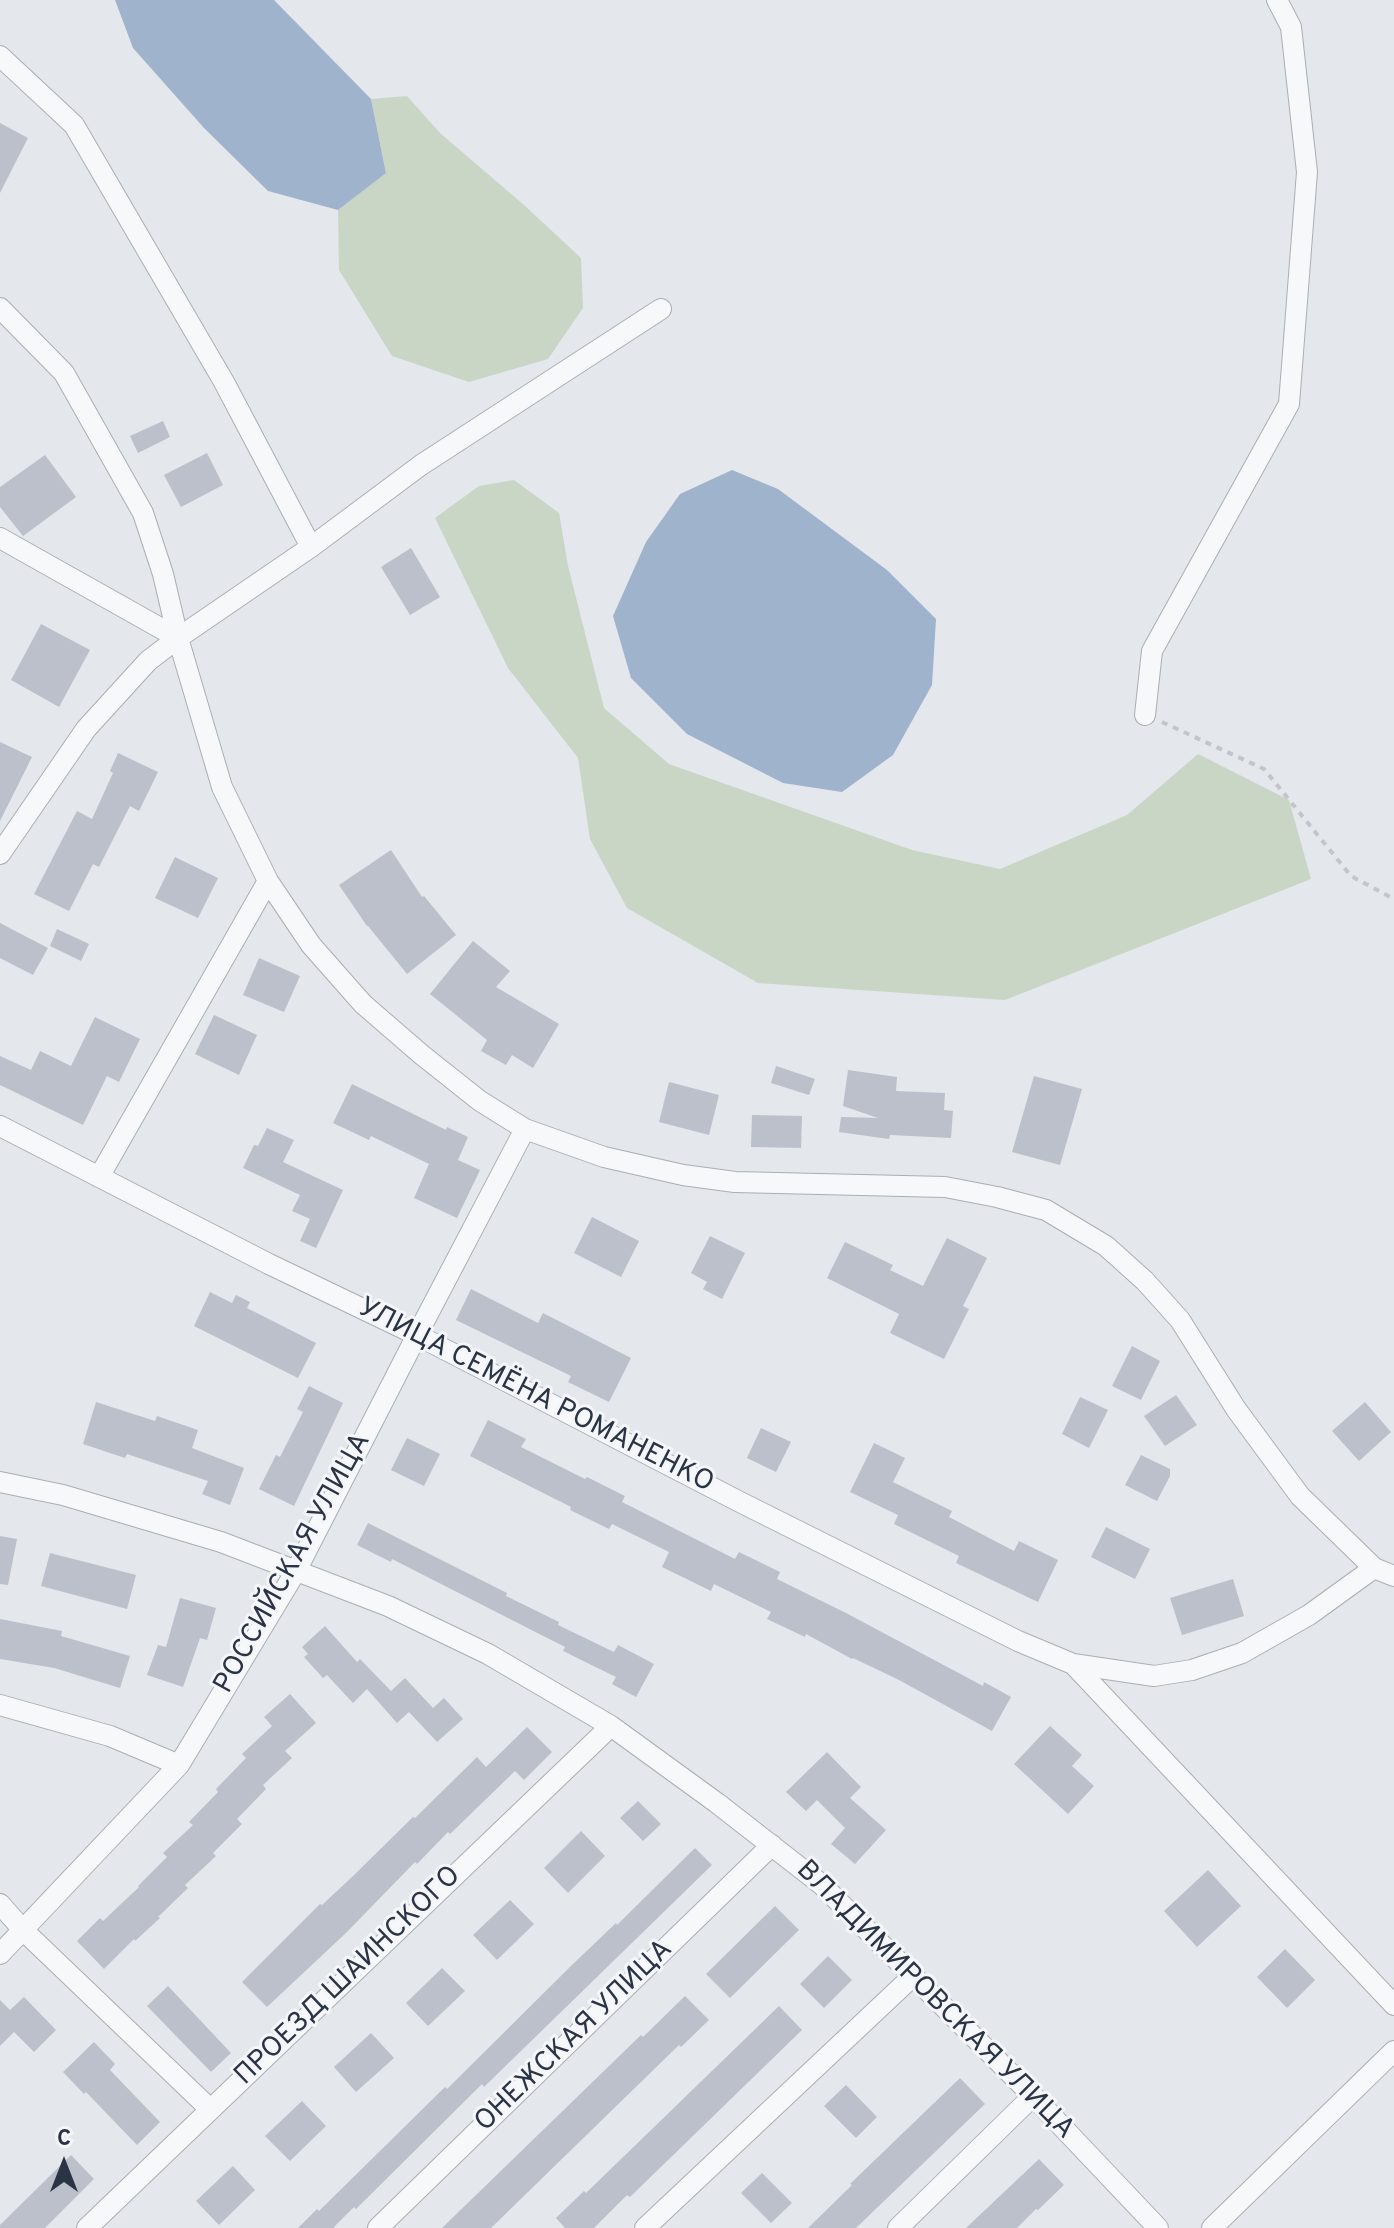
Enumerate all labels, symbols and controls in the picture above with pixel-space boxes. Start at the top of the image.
street label: УЛИЦА СЕМЁНА РОМАНЕНКО [352,1292,718,1502]
street label: РОССИЙСКАЯ УЛИЦА [209,1428,379,1700]
street label: ВЛАДИМИРОВСКАЯ УЛИЦА [788,1855,1080,2147]
street label: ПРОЕЗД ШАИНСКОГО [229,1860,469,2094]
street label: ОНЕЖСКАЯ УЛИЦА [469,1934,681,2140]
north arrow [24,2124,104,2204]
text: С [57,2126,71,2153]

